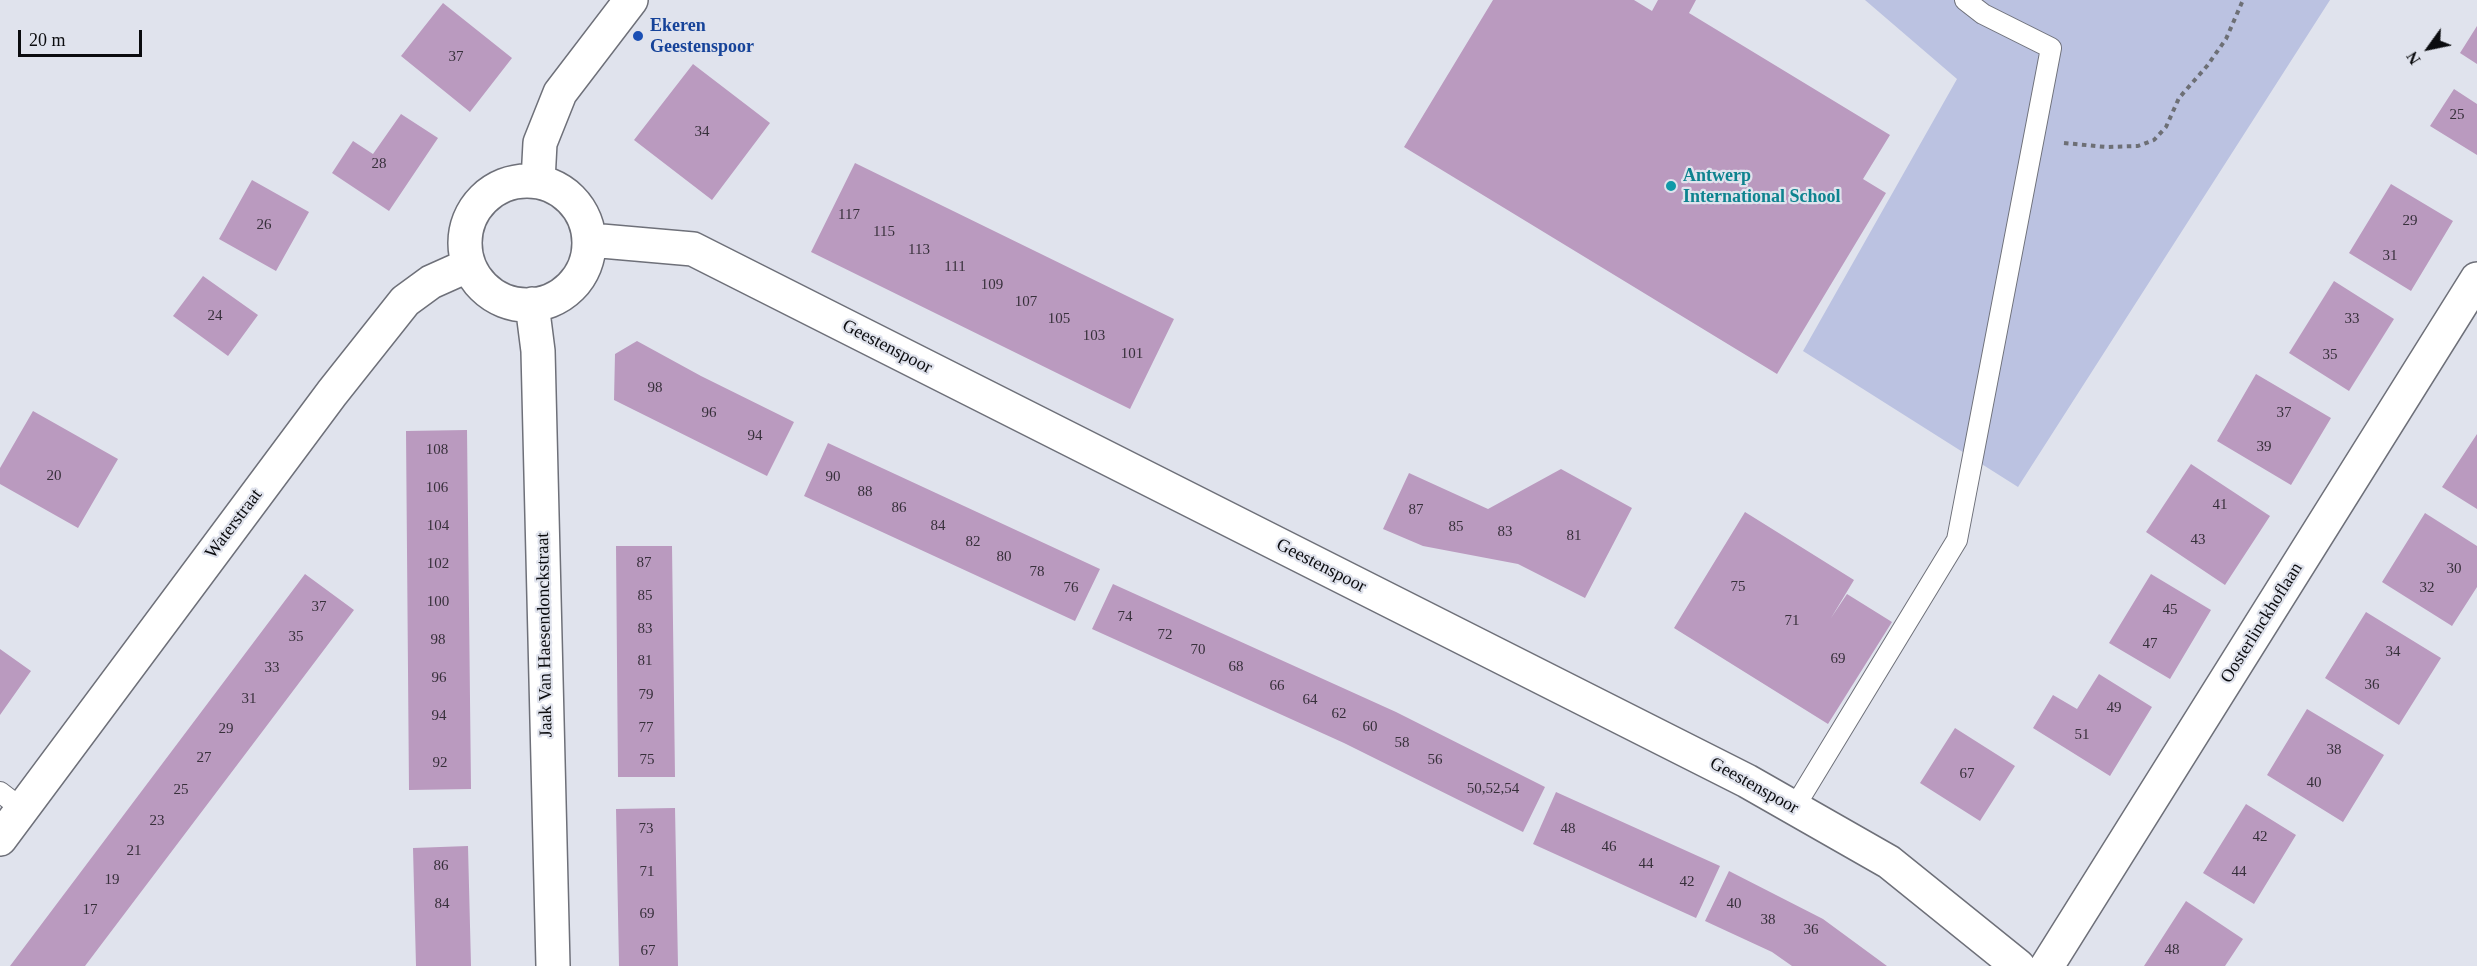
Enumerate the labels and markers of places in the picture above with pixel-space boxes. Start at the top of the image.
place label: Ekeren Geestenspoor [650,15,754,57]
marker: Ekeren Geestenspoor [631,29,645,43]
place label: Antwerp International School [1683,165,1841,207]
marker: Antwerp International School [1664,179,1678,193]

